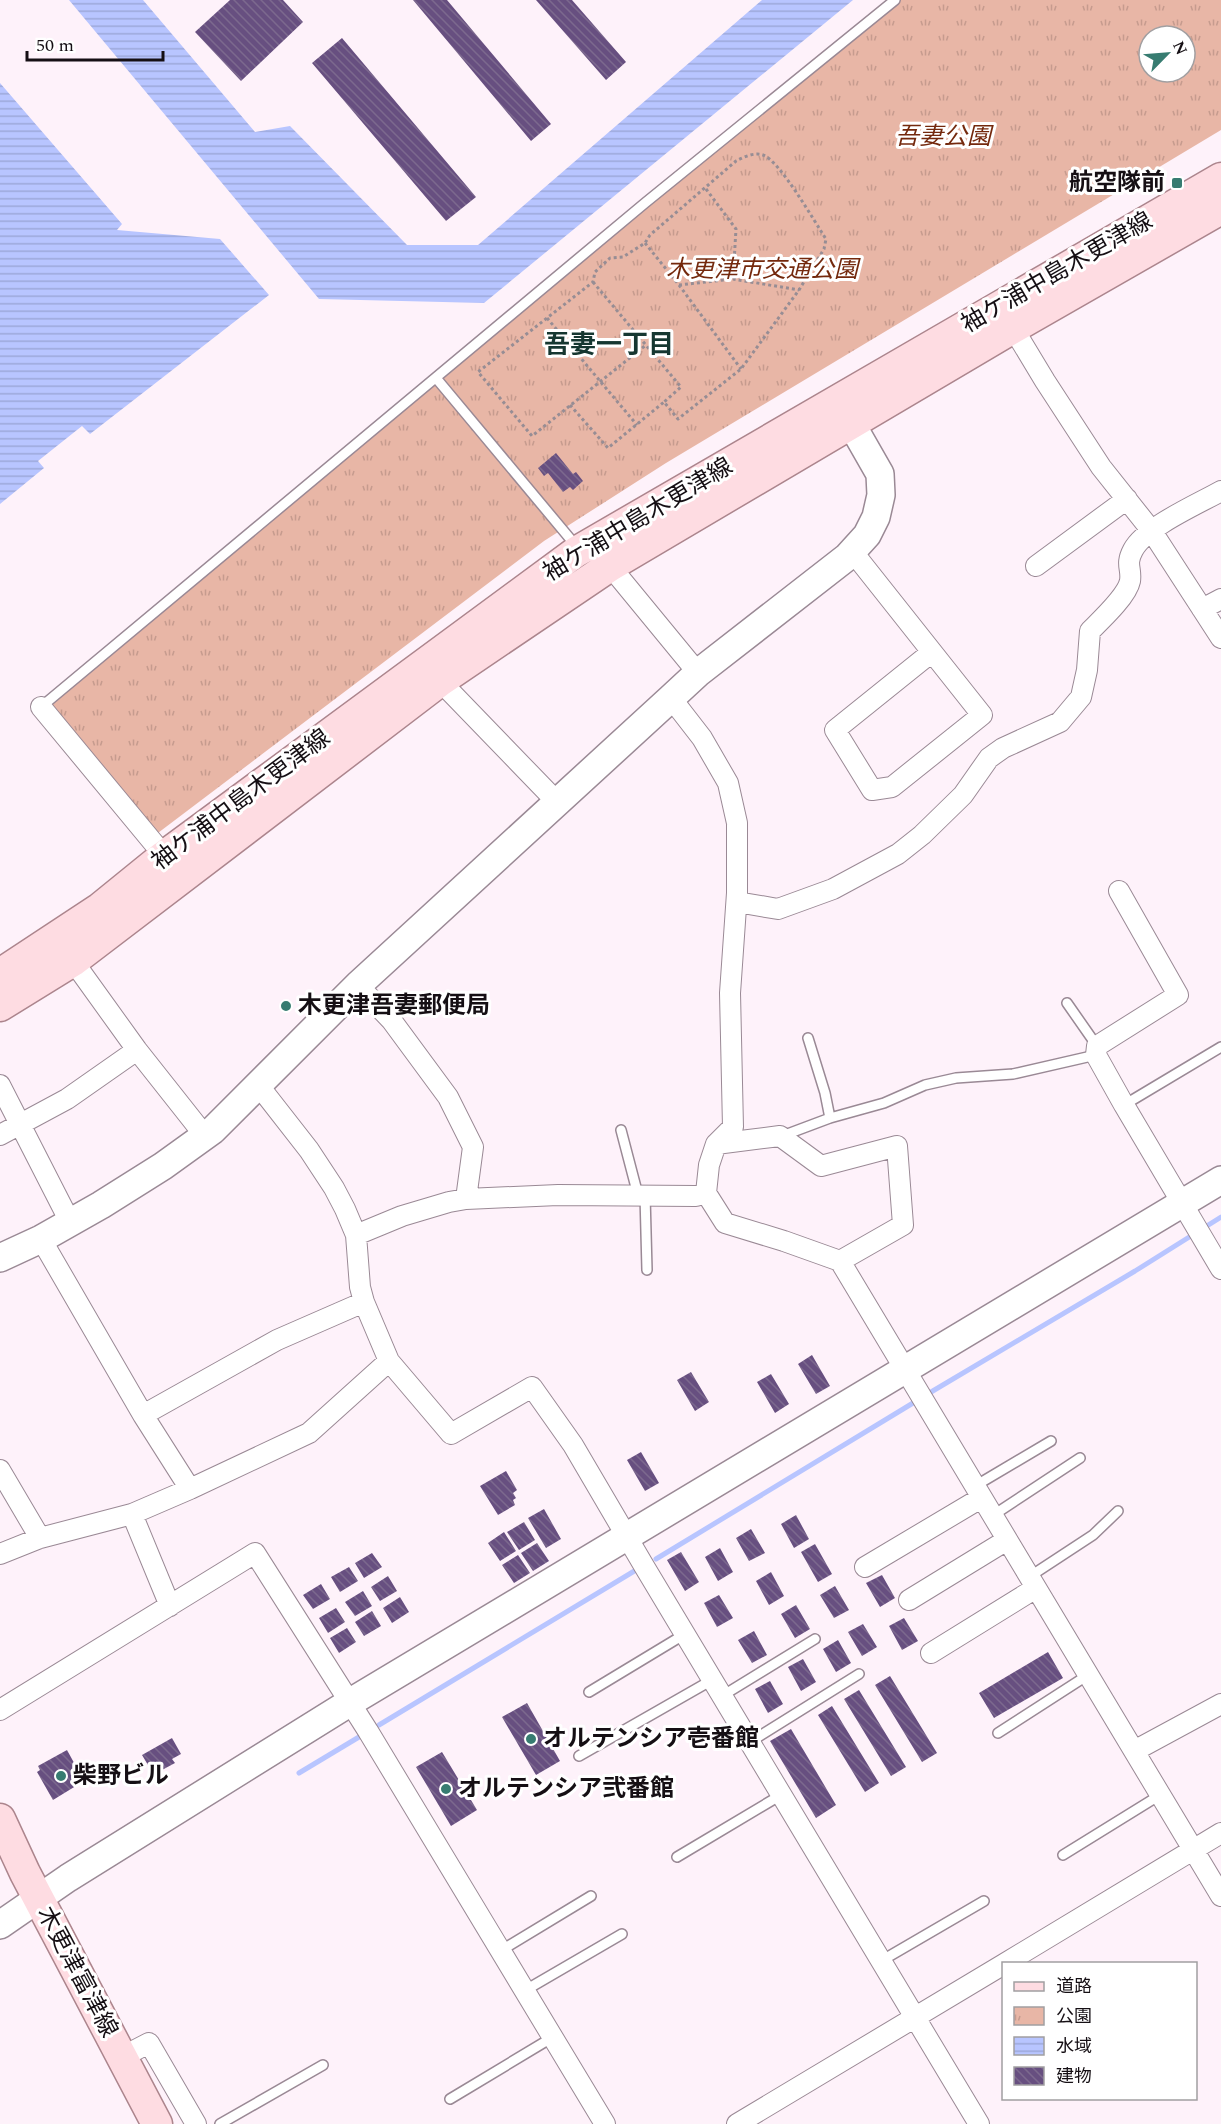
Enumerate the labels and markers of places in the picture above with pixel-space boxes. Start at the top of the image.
place label: 航空隊前 [1069,165,1165,201]
marker: 航空隊前 [1170,176,1184,190]
place label: 木更津吾妻郵便局 [298,988,490,1024]
marker: 木更津吾妻郵便局 [279,999,293,1013]
place label: オルテンシア壱番館 [543,1721,759,1757]
marker: オルテンシア壱番館 [524,1732,538,1746]
place label: 柴野ビル [73,1758,169,1794]
marker: 柴野ビル [54,1769,68,1783]
place label: オルテンシア弐番館 [458,1771,674,1807]
marker: オルテンシア弐番館 [439,1782,453,1796]

